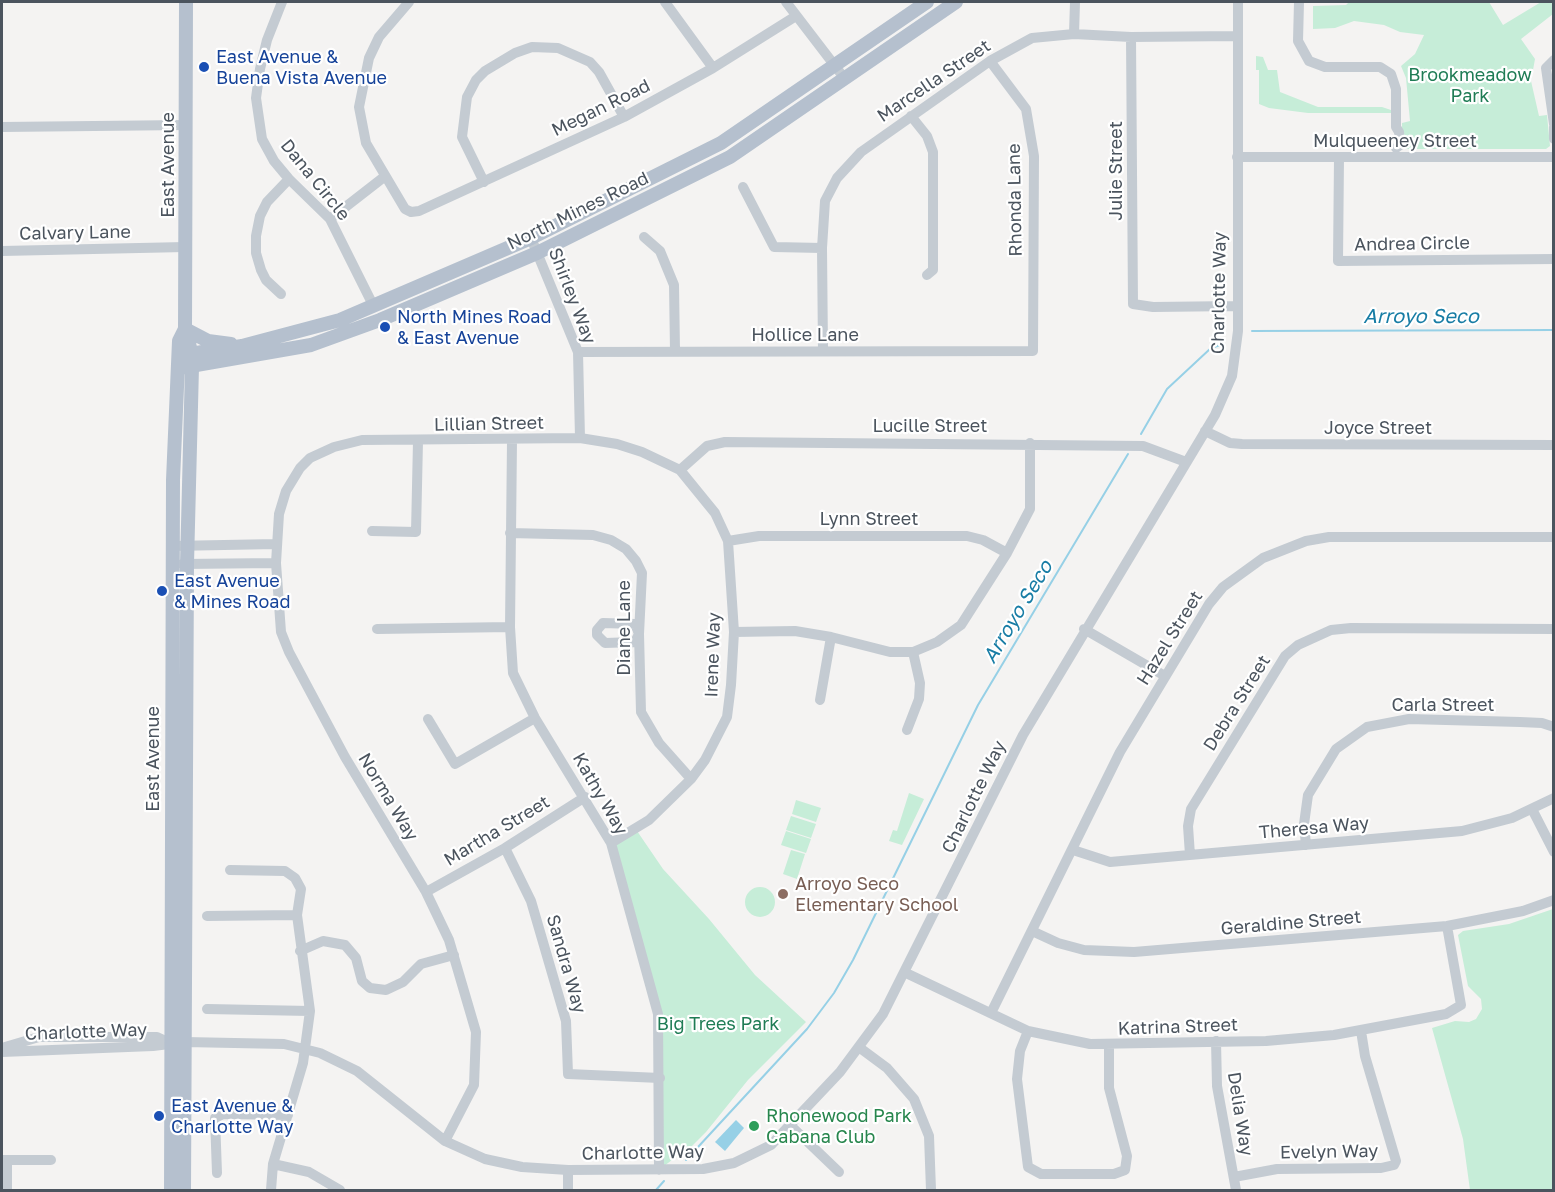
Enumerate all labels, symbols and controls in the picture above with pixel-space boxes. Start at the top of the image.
street label: Marcella Street [873,35,995,127]
place label: East Avenue & Buena Vista Avenue [216,46,387,88]
marker: East Avenue & Buena Vista Avenue [197,60,211,74]
park label: Brookmeadow Park [1408,64,1532,106]
street label: Megan Road [548,75,654,141]
street label: East Avenue [157,112,179,218]
street label: Julie Street [1105,121,1127,221]
street label: Mulqueeney Street [1313,130,1477,152]
street label: Dana Circle [276,135,354,225]
street label: Rhonda Lane [1003,143,1027,257]
street label: North Mines Road [504,167,652,255]
street label: Calvary Lane [19,221,131,245]
street label: Charlotte Way [1207,232,1231,354]
street label: Andrea Circle [1354,232,1470,256]
street label: Shirley Way [544,245,600,347]
water label: Arroyo Seco [1363,305,1479,329]
place label: North Mines Road & East Avenue [397,306,552,348]
marker: North Mines Road & East Avenue [378,320,392,334]
street label: Hollice Lane [751,324,859,346]
street label: Lillian Street [434,412,544,436]
street label: Lucille Street [873,415,987,437]
street label: Joyce Street [1324,417,1432,439]
street label: Lynn Street [820,508,918,530]
water label: Arroyo Seco [978,556,1058,668]
place label: East Avenue & Mines Road [174,570,291,612]
street label: Diane Lane [613,580,635,676]
marker: East Avenue & Mines Road [155,584,169,598]
street label: Hazel Street [1132,587,1208,689]
street label: Irene Way [701,612,725,698]
street label: Debra Street [1199,651,1275,755]
street label: Carla Street [1391,694,1495,716]
street label: East Avenue [142,706,164,812]
street label: Charlotte Way [937,737,1011,857]
street label: Norma Way [353,749,423,845]
street label: Kathy Way [568,749,632,839]
street label: Martha Street [440,791,554,871]
street label: Theresa Way [1258,812,1370,844]
place label: Arroyo Seco Elementary School [795,873,959,916]
marker: Arroyo Seco Elementary School [776,887,790,901]
street label: Geraldine Street [1220,906,1362,940]
street label: Sandra Way [542,912,590,1016]
park label: Big Trees Park [657,1013,779,1035]
street label: Katrina Street [1118,1014,1238,1040]
street label: Charlotte Way [24,1019,148,1045]
street label: Delia Way [1223,1070,1257,1158]
place label: East Avenue & Charlotte Way [171,1095,293,1138]
place label: Rhonewood Park Cabana Club [766,1105,912,1148]
marker: East Avenue & Charlotte Way [152,1109,166,1123]
marker: Rhonewood Park Cabana Club [747,1119,761,1133]
street label: Evelyn Way [1280,1140,1378,1164]
street label: Charlotte Way [582,1141,704,1165]

